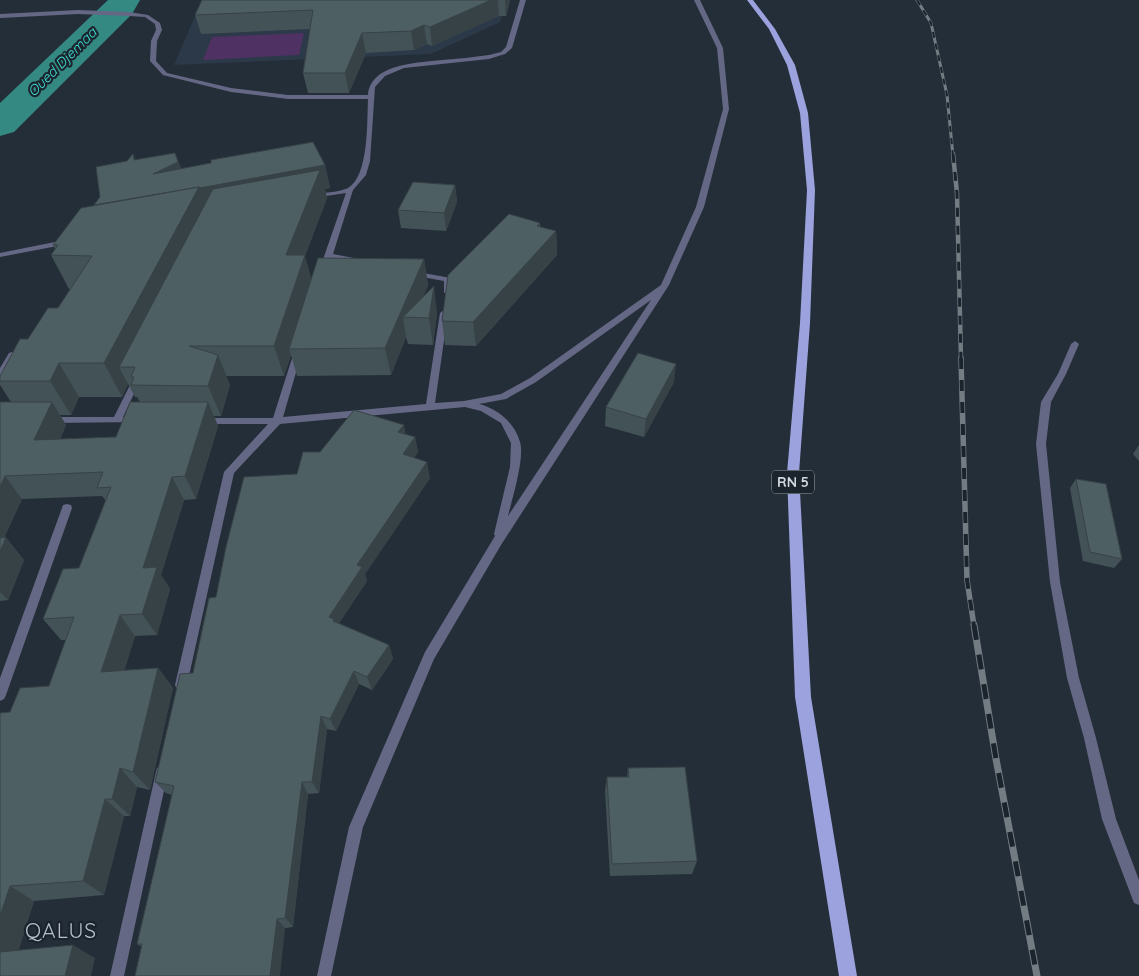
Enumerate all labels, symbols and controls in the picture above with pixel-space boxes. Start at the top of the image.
water label: Oued Djemaa [24,23,101,100]
road number: RN 5 [772,471,814,494]
district label: QALUS [25,917,97,943]

